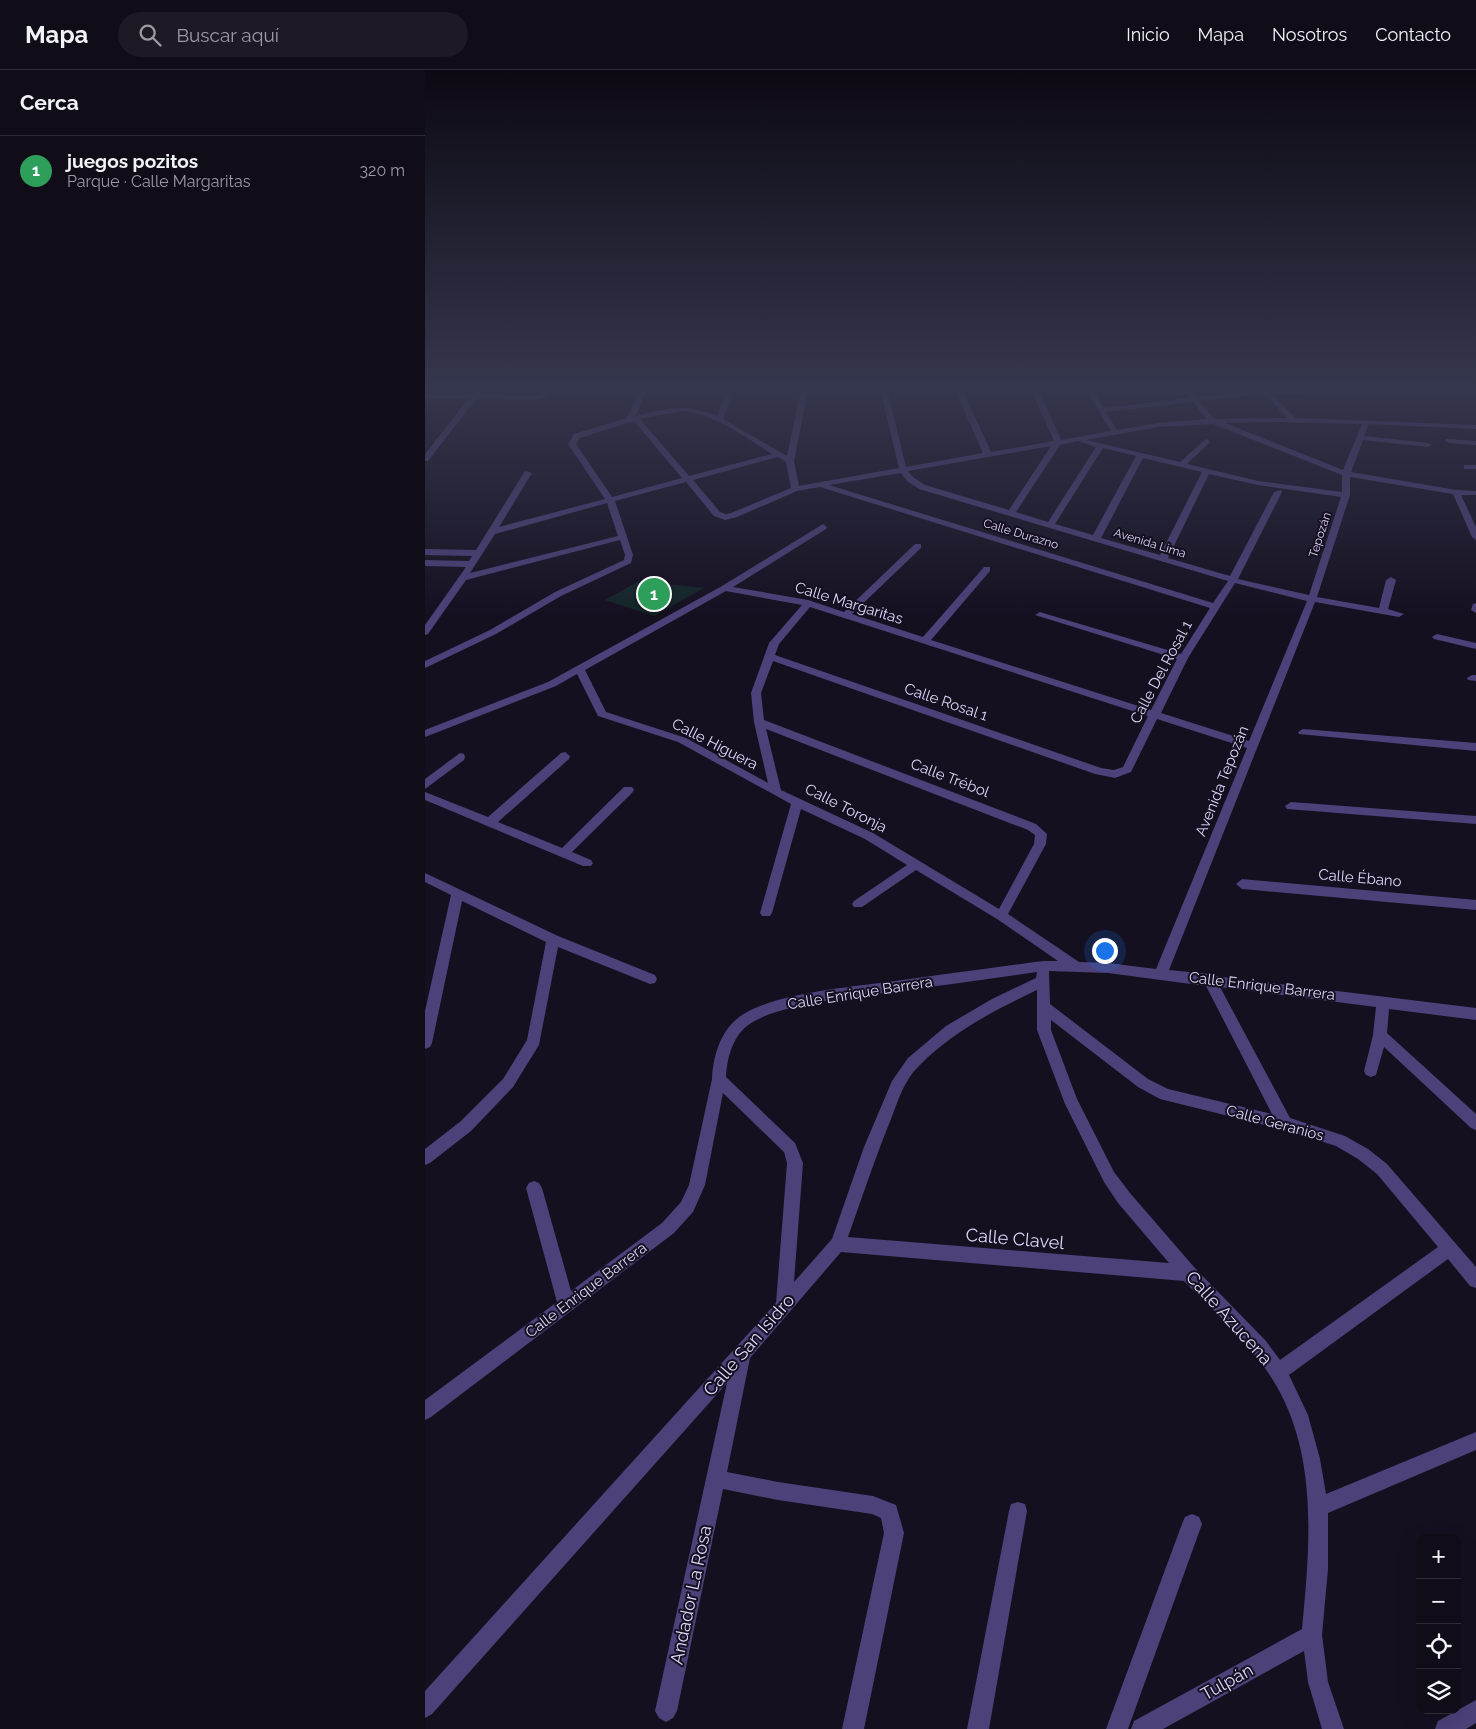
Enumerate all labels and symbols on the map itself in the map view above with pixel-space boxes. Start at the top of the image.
street label: Tepozán [1306,511,1334,559]
street label: Calle Durazno [982,516,1060,552]
street label: Avenida Lima [1112,525,1188,561]
pin: 1 [638,575,670,613]
street label: Calle Margaritas [793,578,905,628]
street label: Calle Del Rosal 1 [1126,617,1196,727]
street label: Calle Rosal 1 [902,679,991,725]
street label: Calle Higuera [669,715,761,773]
street label: Avenida Tepozán [1192,723,1252,839]
street label: Calle Trébol [908,755,993,802]
street label: Calle Toronja [802,780,890,836]
street label: Calle Ébano [1318,865,1402,891]
your location [1092,938,1118,964]
street label: Calle Enrique Barrera [1188,968,1336,1004]
street label: Calle Enrique Barrera [786,973,934,1013]
street label: Calle Geranios [1224,1101,1326,1145]
street label: Calle Clavel [965,1224,1065,1253]
street label: Calle Enrique Barrera [522,1239,650,1341]
street label: Calle Azucena [1182,1266,1277,1369]
street label: Calle San Isidro [699,1289,799,1400]
street label: Andador La Rosa [666,1523,716,1666]
street label: Tulpán [1197,1659,1257,1704]

